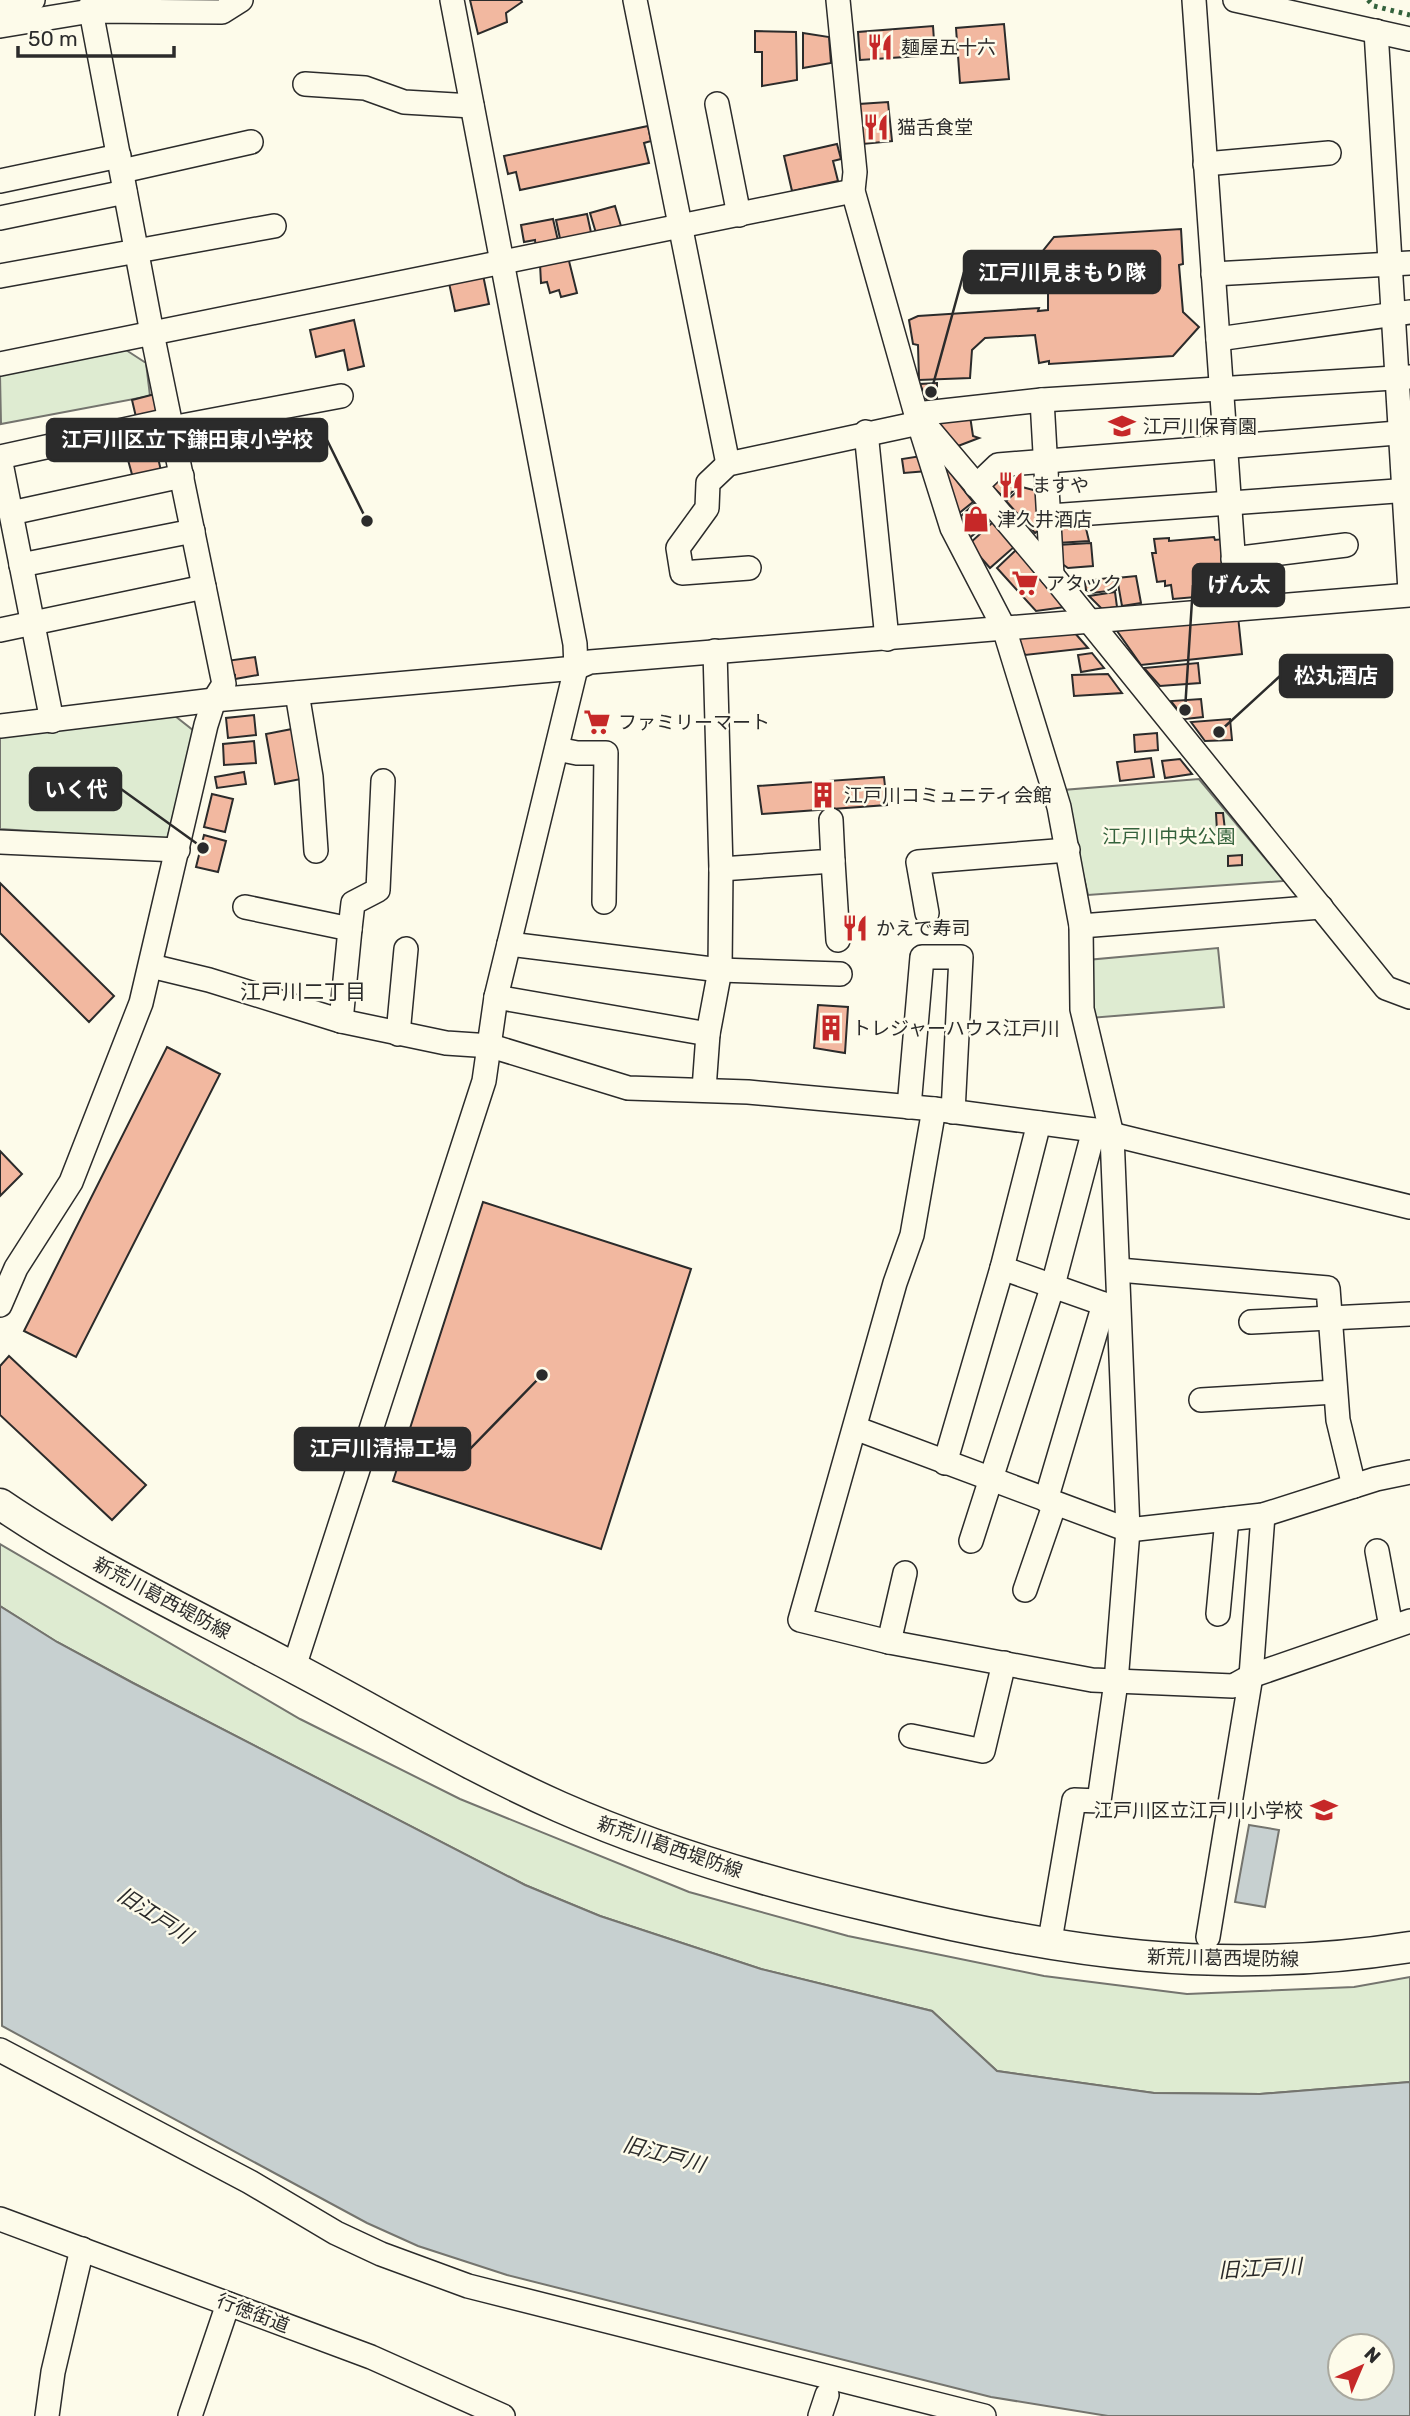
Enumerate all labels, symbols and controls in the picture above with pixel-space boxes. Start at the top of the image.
scale bar [18,14,173,58]
text: 50 m [28,26,78,51]
restaurant icon: 麺屋五十六 [865,32,895,62]
place label: 麺屋五十六 [901,36,996,59]
restaurant icon: 猫舌食堂 [861,112,891,142]
place label: 猫舌食堂 [897,116,973,139]
callout: 江戸川見まもり隊 [964,251,1160,293]
text: 江戸川見まもり隊 [978,260,1146,285]
school or university icon: 江戸川保育園 [1107,411,1137,441]
place label: 江戸川保育園 [1143,415,1257,438]
callout: 江戸川区立下鎌田東小学校 [47,419,327,461]
text: 江戸川区立下鎌田東小学校 [61,427,313,452]
restaurant icon: ますや [996,470,1026,500]
place label: ますや [1032,474,1089,497]
shop icon: 津久井酒店 [961,504,991,534]
place label: 津久井酒店 [997,508,1092,531]
callout: げん太 [1193,564,1284,606]
supermarket icon: アタック [1010,568,1040,598]
place label: アタック [1046,572,1122,595]
text: げん太 [1208,572,1271,597]
callout: 松丸酒店 [1280,655,1392,697]
text: 松丸酒店 [1294,663,1378,688]
supermarket icon: ファミリーマート [582,707,612,737]
place label: ファミリーマート [618,711,770,734]
callout: いく代 [30,768,121,810]
text: いく代 [45,777,108,802]
building icon: 江戸川コミュニティ会館 [808,780,838,810]
place label: 江戸川コミュニティ会館 [844,784,1052,807]
park label: 江戸川中央公園 [1102,825,1236,848]
restaurant icon: かえで寿司 [840,913,870,943]
place label: かえで寿司 [876,917,970,940]
district label: 江戸川二丁目 [240,979,366,1004]
building icon: トレジャーハウス江戸川 [816,1013,846,1043]
place label: トレジャーハウス江戸川 [852,1017,1060,1040]
callout: 江戸川清掃工場 [295,1428,470,1470]
text: 江戸川清掃工場 [310,1436,457,1461]
street label: 新荒川葛西堤防線 [89,1552,235,1644]
school or university icon: 江戸川区立江戸川小学校 [1309,1795,1339,1825]
place label: 江戸川区立江戸川小学校 [1094,1799,1303,1822]
street label: 新荒川葛西堤防線 [594,1811,746,1883]
water label: 旧江戸川 [113,1882,199,1949]
street label: 新荒川葛西堤防線 [1147,1945,1299,1971]
water label: 旧江戸川 [620,2131,710,2177]
water label: 旧江戸川 [1217,2253,1305,2283]
street label: 行徳街道 [213,2289,293,2337]
north arrow [1326,2332,1396,2402]
text: N [1360,2342,1385,2368]

